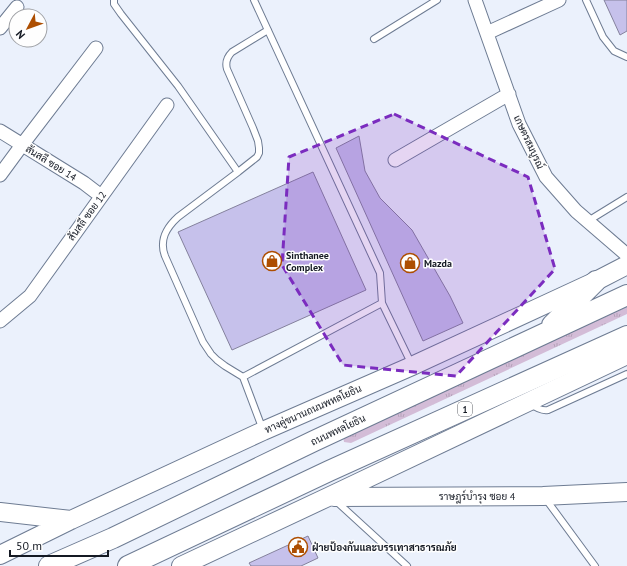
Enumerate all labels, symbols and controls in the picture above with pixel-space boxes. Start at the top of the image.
north arrow [8,8,48,48]
text: N [13,27,28,42]
street label: เกษตรสมบูรณ์ [510,113,548,171]
street label: สันสลี ซอย 14 [23,142,79,184]
street label: สันสลี ซอย 12 [65,189,109,243]
place label: Sinthanee Complex [286,249,329,274]
shop icon: Sinthanee Complex [261,250,283,272]
shop icon: Mazda [399,252,421,274]
place label: Mazda [424,257,452,270]
street label: ทางคู่ขนานถนนพหลโยธิน [263,382,363,436]
road number: 1 [458,402,472,416]
street label: ถนนพหลโยธิน [309,412,367,448]
street label: ราษฎร์บำรุง ซอย 4 [439,489,516,504]
scale bar [10,532,108,558]
public building icon: ฝ่ายป้องกันและบรรเทาสาธารณภัย [287,536,309,558]
text: 50 m [16,538,42,553]
place label: ฝ่ายป้องกันและบรรเทาสาธารณภัย [312,541,457,554]

